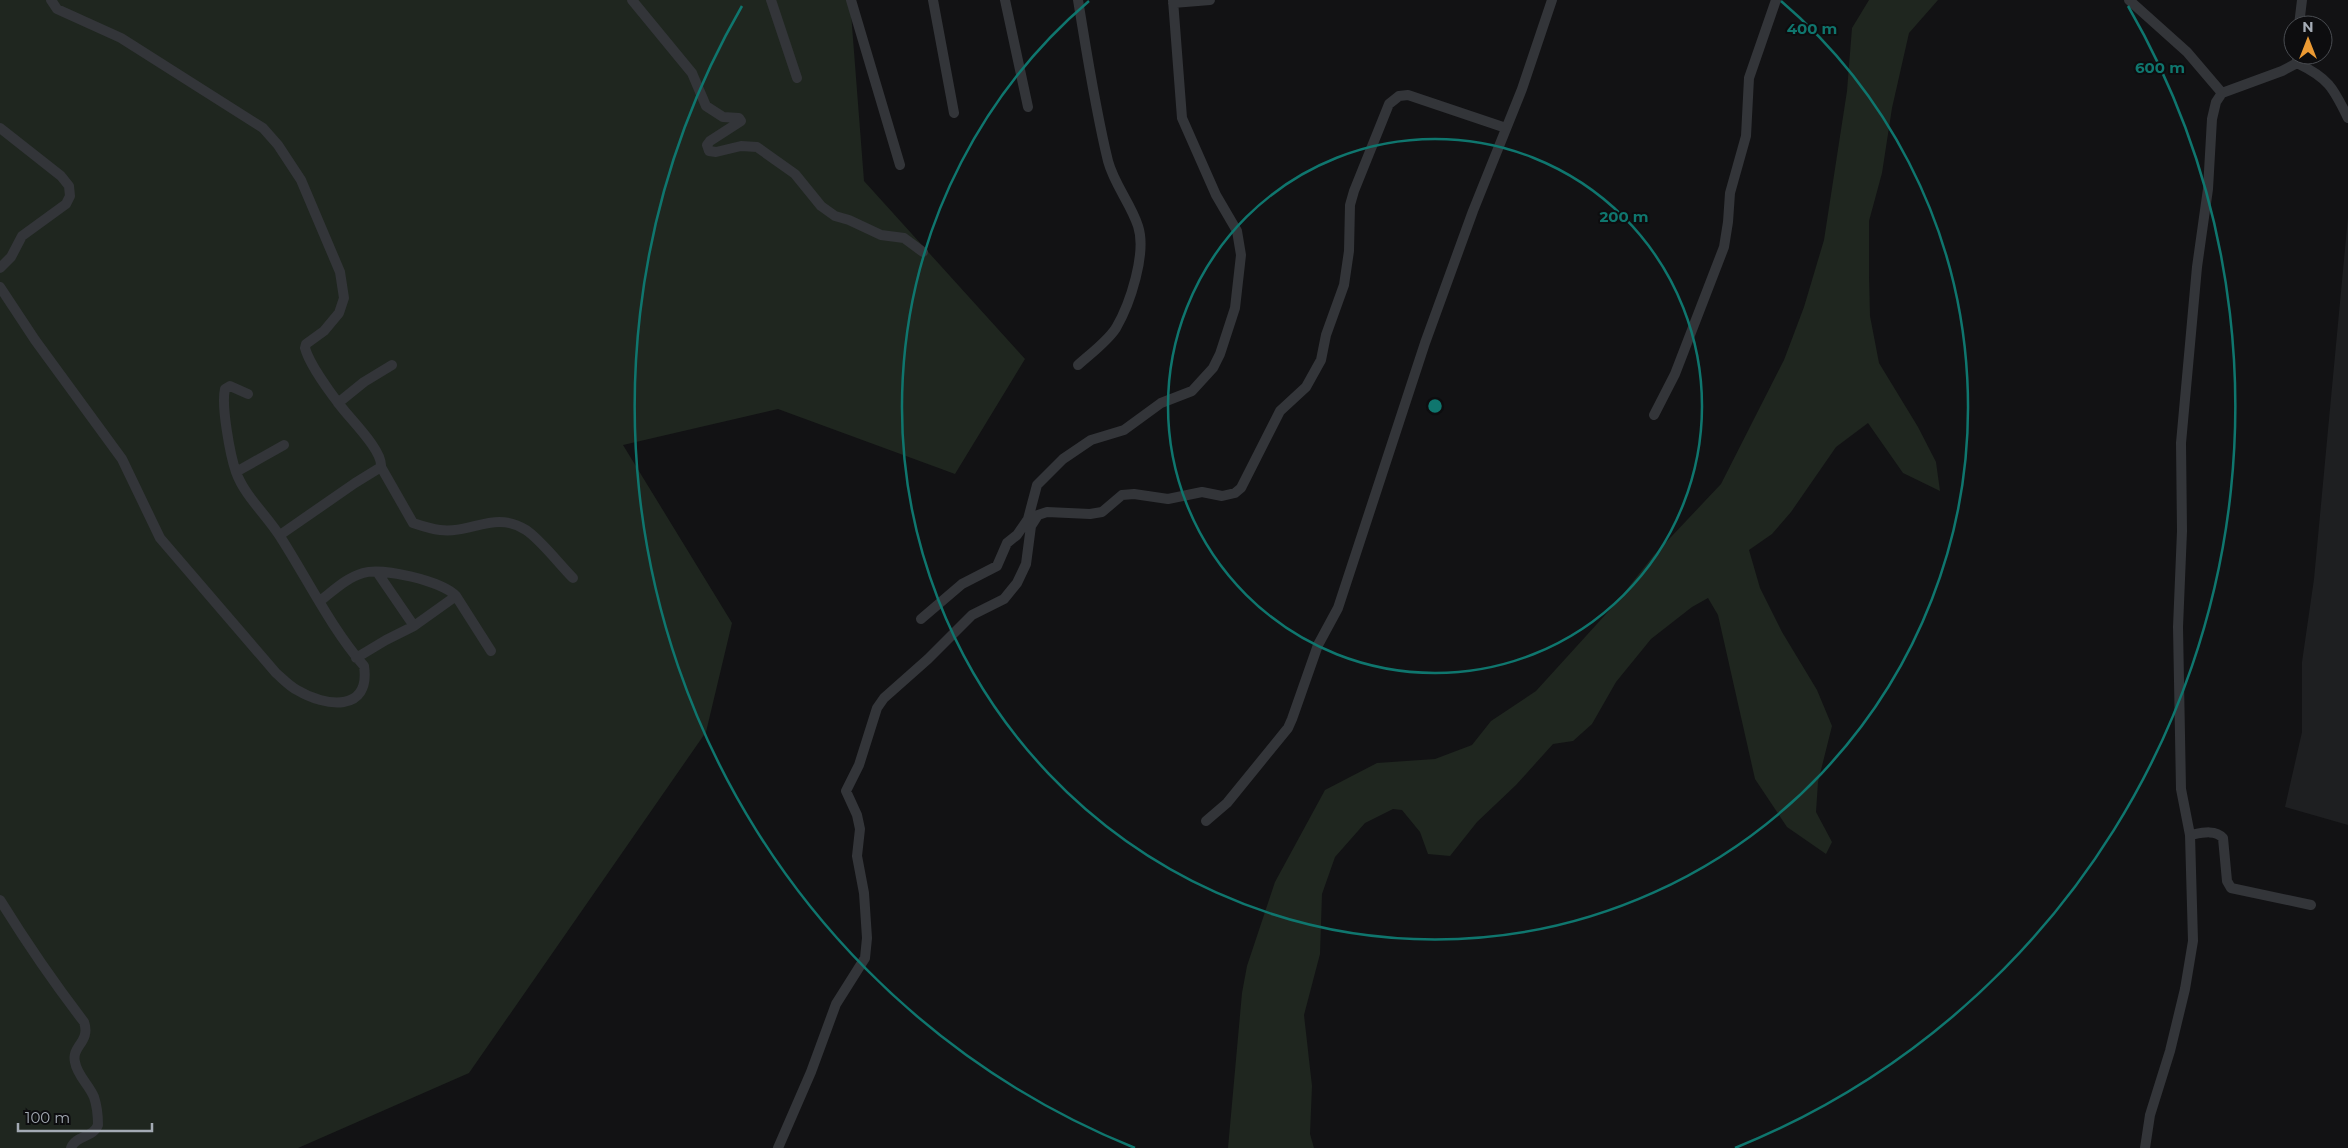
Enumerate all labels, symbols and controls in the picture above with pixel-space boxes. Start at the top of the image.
north arrow [2283,15,2333,65]
text: N [2302,18,2314,36]
text: 400 m [1787,19,1837,38]
text: 600 m [2135,58,2185,77]
text: 200 m [1599,207,1649,226]
centre of rings [1426,397,1444,415]
scale bar [18,1100,151,1132]
text: 100 m [25,1108,70,1127]

